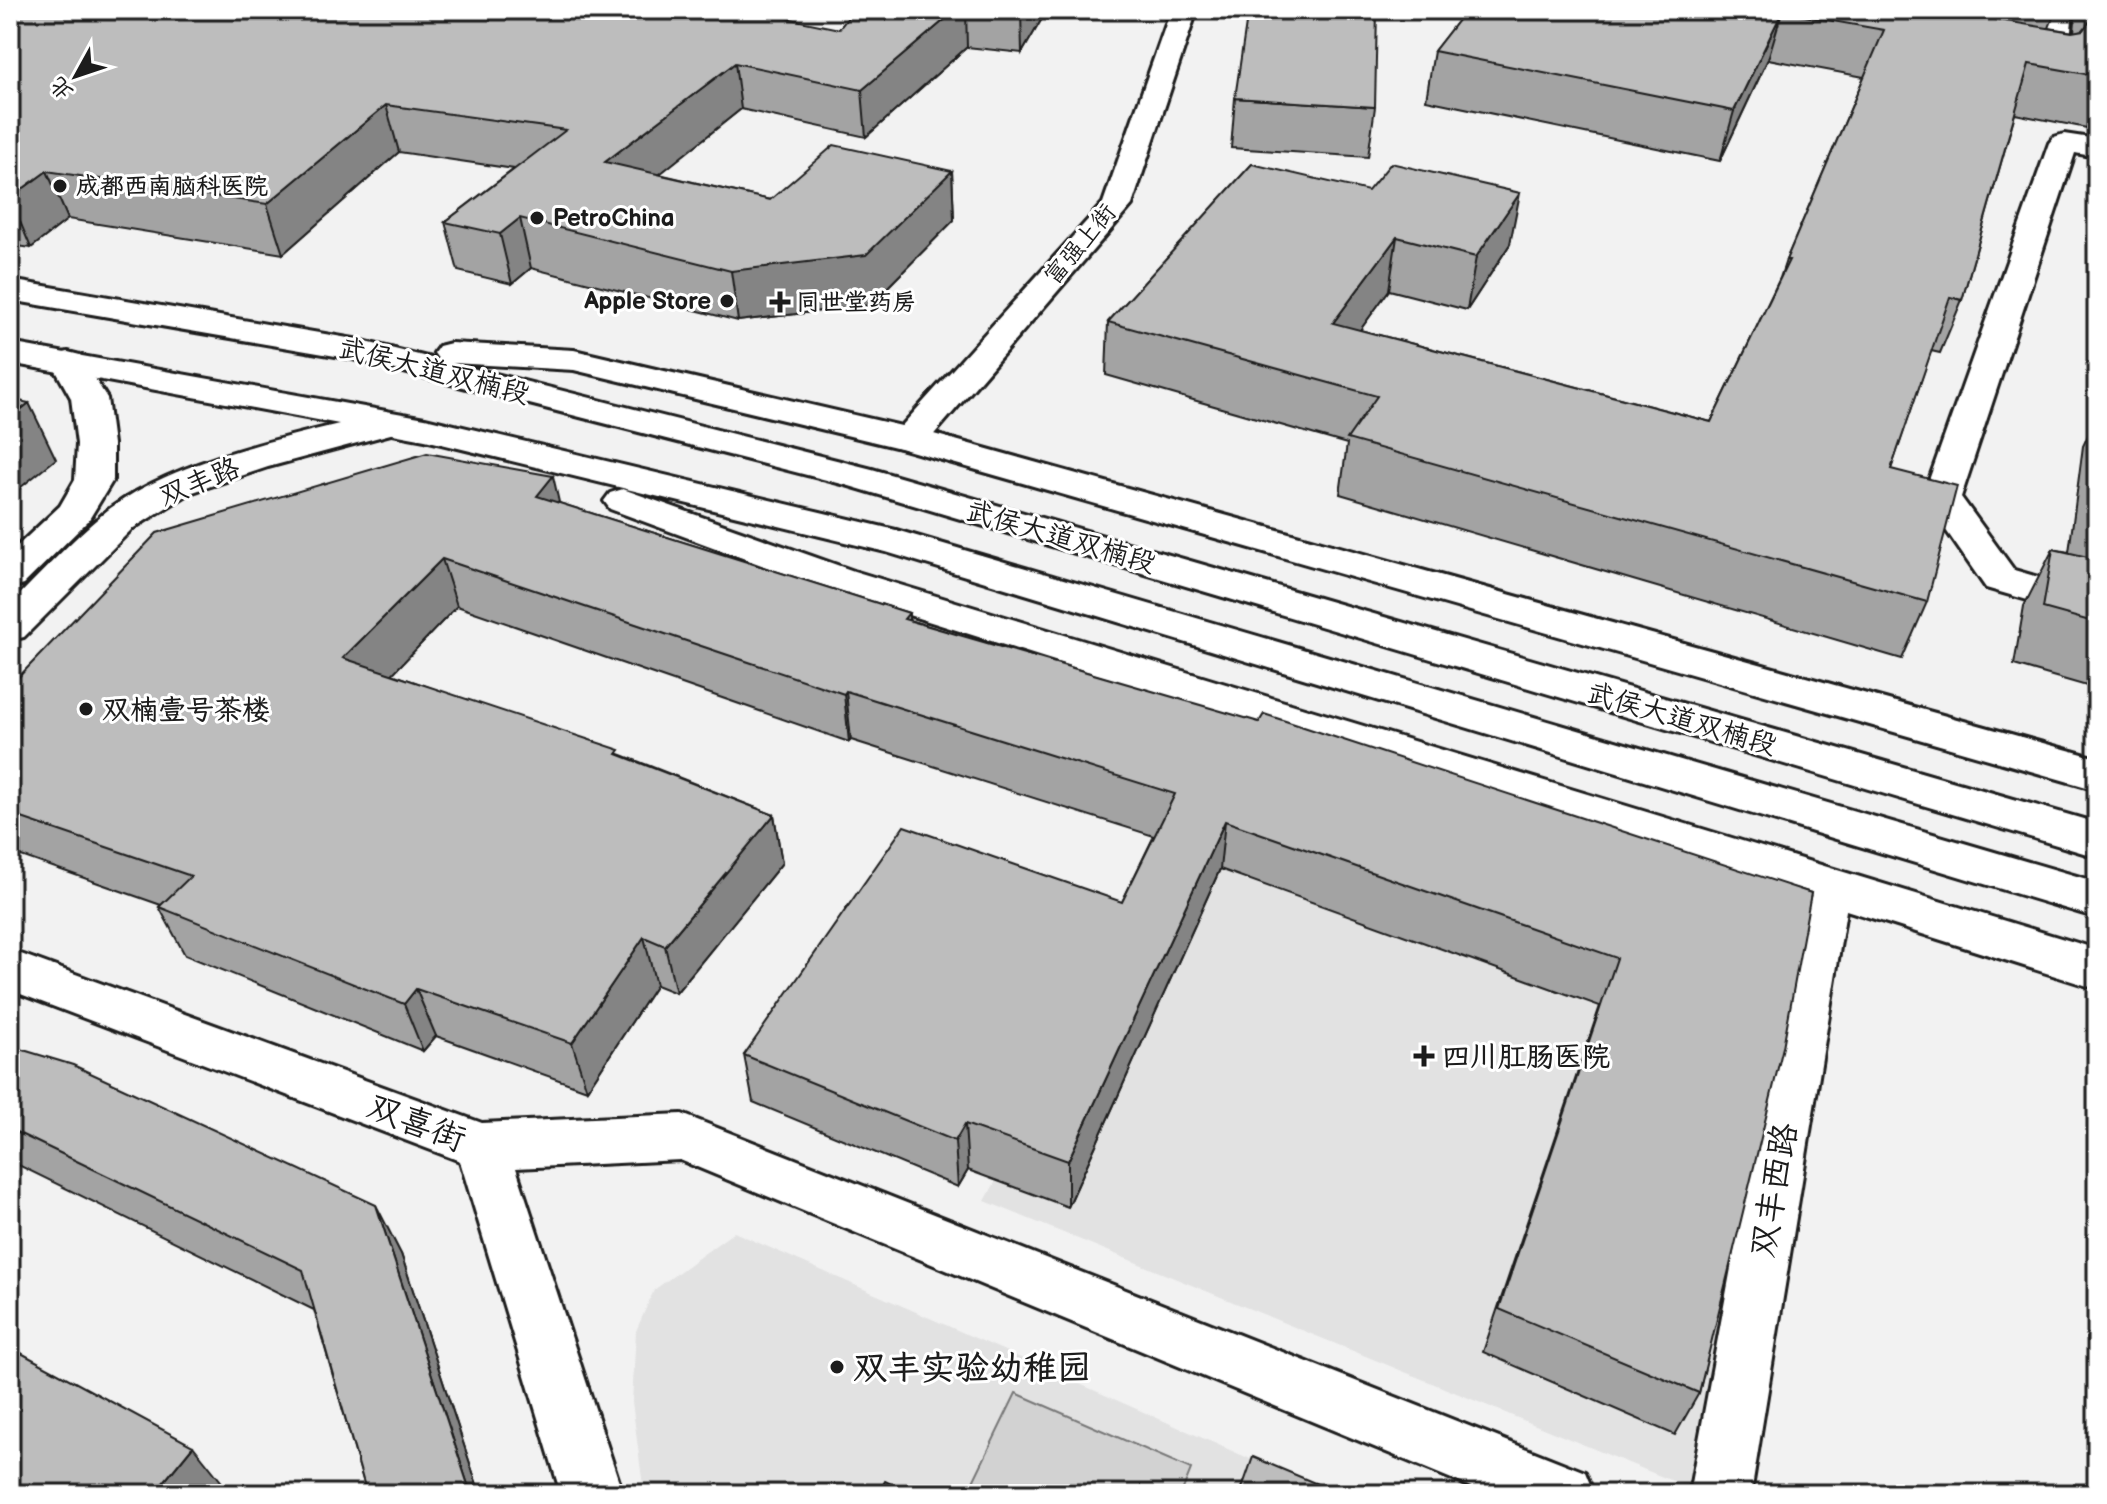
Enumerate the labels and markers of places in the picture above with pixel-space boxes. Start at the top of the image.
place label: 成都西南脑科医院 [76,172,268,201]
marker: 成都西南脑科医院 [51,177,69,195]
place label: PetroChina [553,204,675,233]
marker: PetroChina [528,209,546,227]
place label: Apple Store [583,287,711,316]
place label: 同世堂药房 [796,288,916,317]
marker: Apple Store [718,292,736,310]
marker: 同世堂药房 [771,293,789,311]
place label: 双楠壹号茶楼 [102,694,270,727]
marker: 双楠壹号茶楼 [77,700,95,718]
place label: 四川肛肠医院 [1442,1041,1610,1074]
marker: 四川肛肠医院 [1413,1045,1435,1067]
place label: 双丰实验幼稚园 [853,1348,1091,1389]
marker: 双丰实验幼稚园 [828,1358,846,1376]

